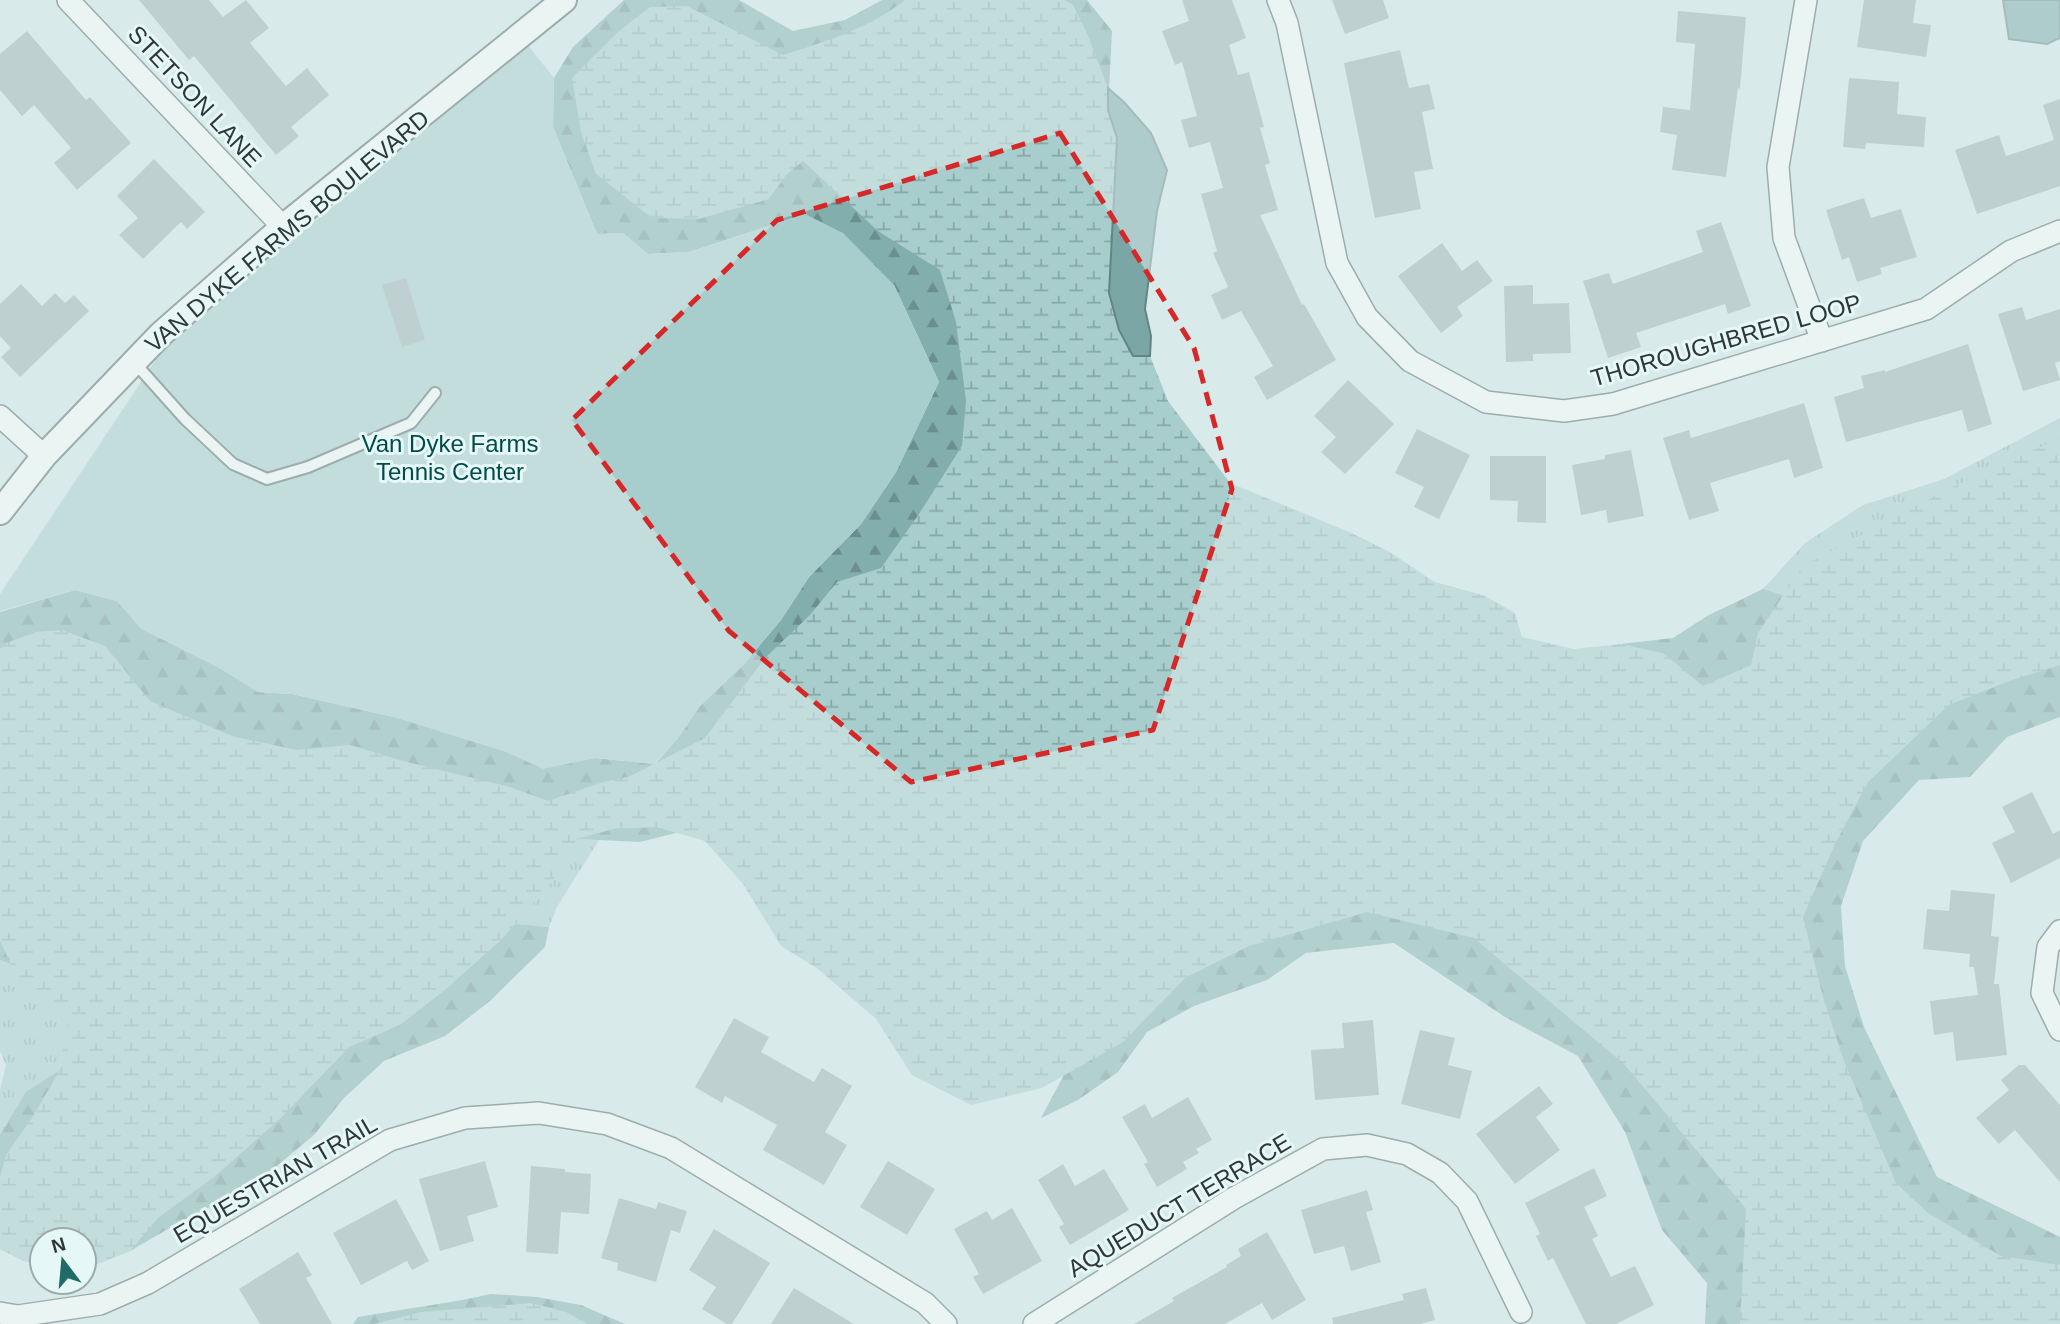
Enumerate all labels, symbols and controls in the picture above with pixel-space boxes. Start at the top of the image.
street label: STETSON LANE [123,20,267,172]
street label: VAN DYKE FARMS BOULEVARD [140,104,434,358]
street label: THOROUGHBRED LOOP [1588,288,1864,392]
park label: Van Dyke Farms Tennis Center [362,430,538,485]
street label: EQUESTRIAN TRAIL [169,1110,381,1248]
street label: AQUEDUCT TERRACE [1063,1128,1295,1282]
north arrow [28,1226,98,1296]
text: N [49,1233,68,1257]

